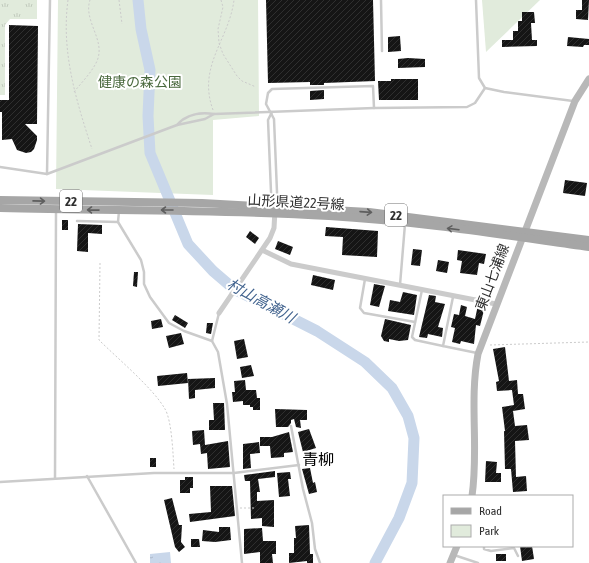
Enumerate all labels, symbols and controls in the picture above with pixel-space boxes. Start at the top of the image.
park label: 健康の森公園 [98,74,182,90]
road number: 22 [60,190,82,212]
street label: 山形県道22号線 [247,191,345,213]
one-way arrow [32,197,45,205]
road number: 22 [385,204,407,226]
one-way arrow [87,206,100,214]
one-way arrow [161,206,174,214]
one-way arrow [359,208,372,215]
one-way arrow [447,225,460,233]
street label: 東山七浦線 [472,241,512,313]
water label: 村山高瀬川 [224,275,300,327]
district label: 青柳 [302,450,334,468]
legend [443,495,573,547]
text: Road [479,504,502,518]
text: Park [479,524,500,538]

